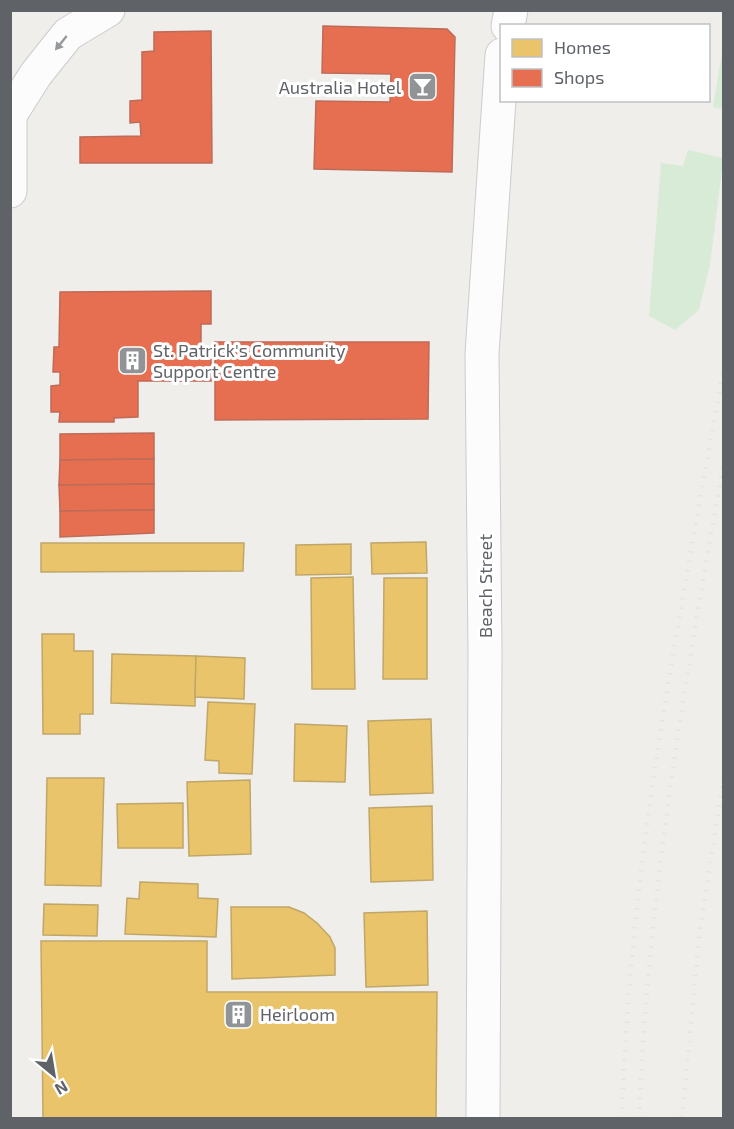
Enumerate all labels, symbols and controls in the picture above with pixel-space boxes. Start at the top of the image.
legend [500,24,710,102]
one-way arrow [54,35,67,51]
text: Homes [554,36,611,58]
text: Shops [554,66,604,88]
bar icon: Australia Hotel [406,71,438,103]
place label: Australia Hotel [279,76,402,98]
place label: St. Patrick's Community Support Centre [153,339,346,382]
building icon: St. Patrick's Community Support Centre [116,344,148,376]
street label: Beach Street [474,534,496,638]
building icon: Heirloom [223,998,255,1030]
place label: Heirloom [260,1003,335,1025]
north arrow [24,1045,84,1105]
text: N [52,1077,72,1100]

